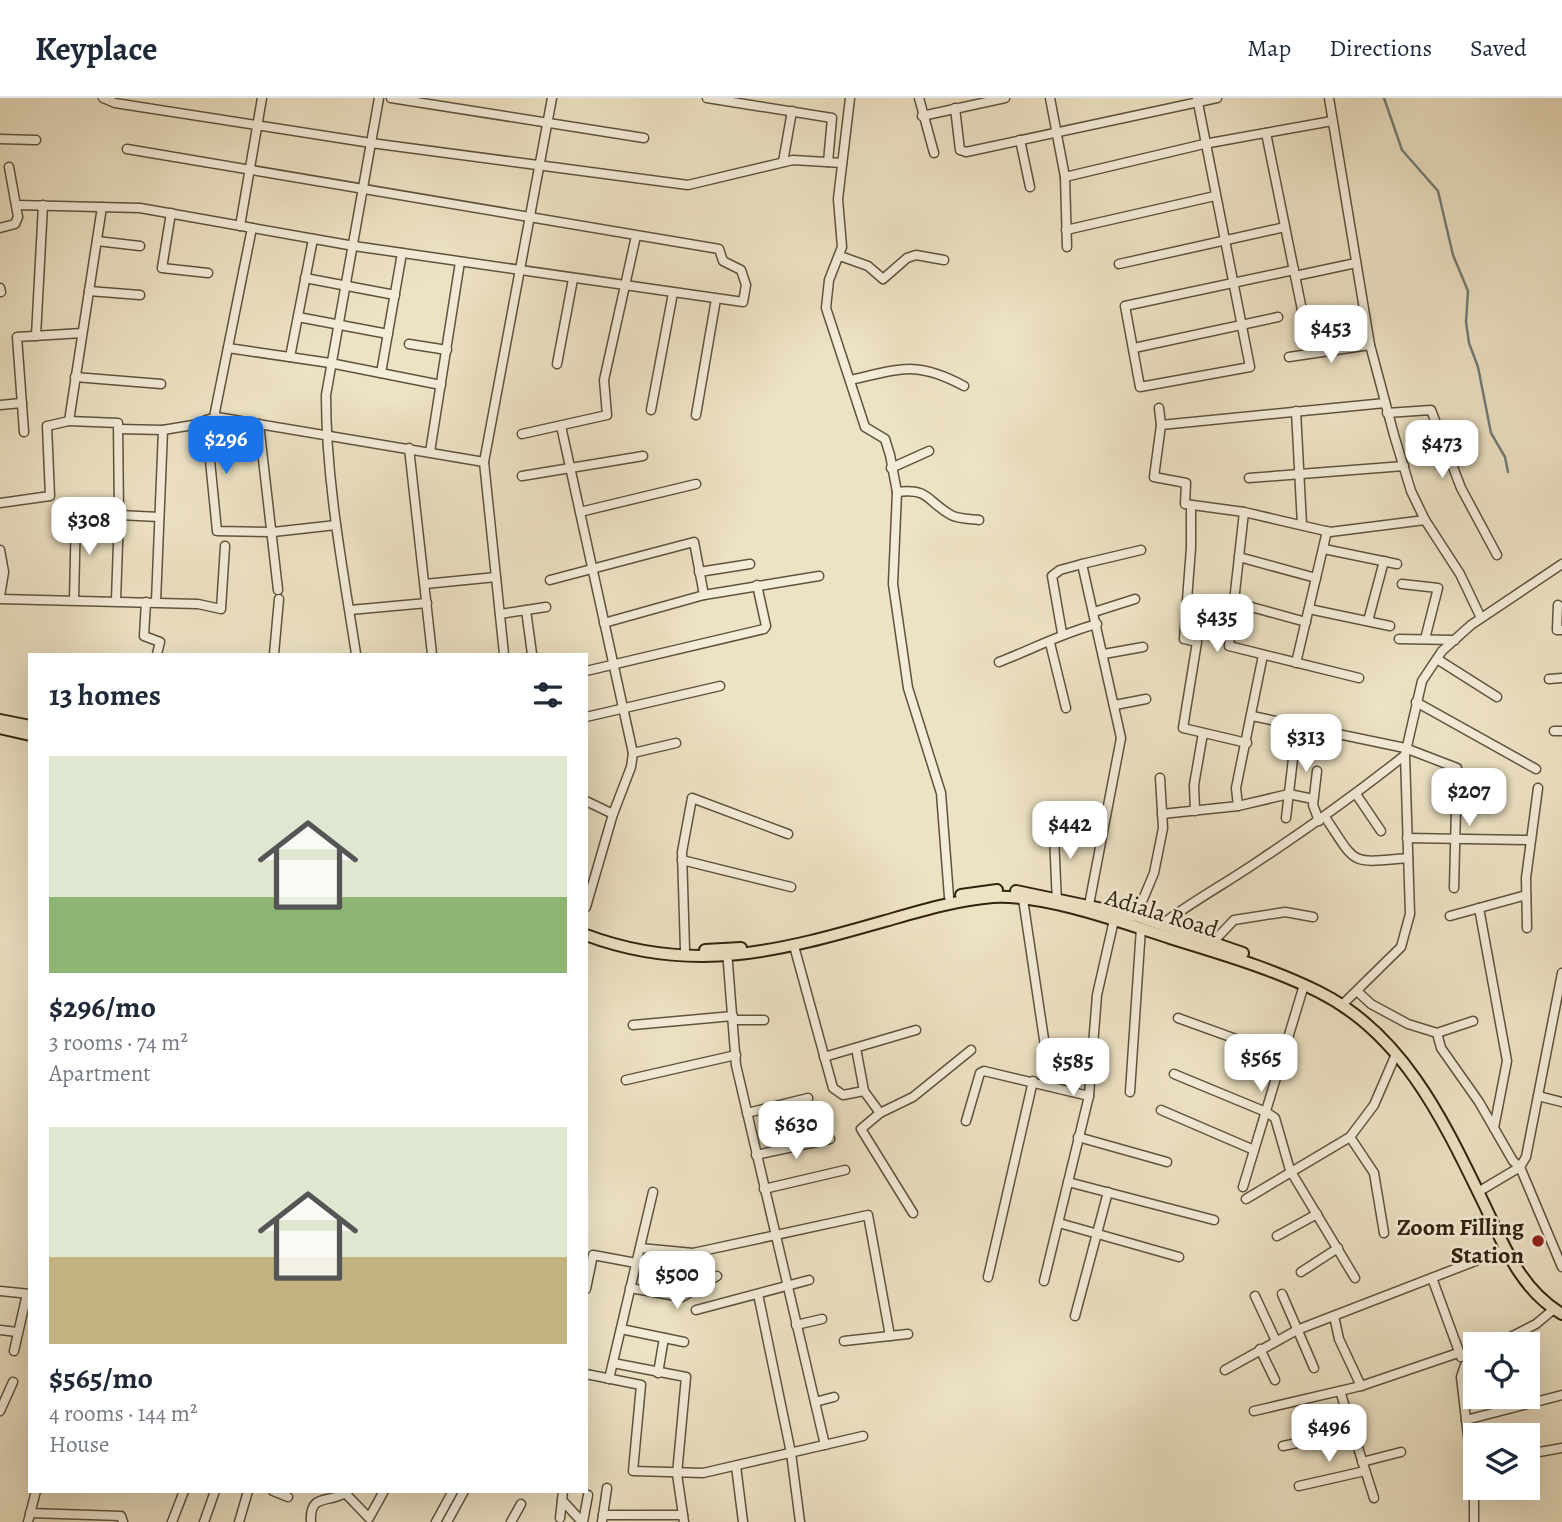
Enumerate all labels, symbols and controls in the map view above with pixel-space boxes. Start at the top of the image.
text: Keyplace [35,26,157,71]
text: Map [1247,32,1291,64]
text: Directions [1329,32,1432,64]
text: Saved [1470,32,1527,64]
pin: $453 [1290,306,1372,365]
text: $453 [1310,312,1352,343]
pin: $296 [185,416,267,476]
pin: $473 [1401,420,1483,480]
text: $296 [204,423,248,454]
text: $473 [1421,427,1463,458]
pin: $308 [48,498,130,557]
text: $308 [67,504,111,535]
pin: $435 [1176,594,1258,654]
text: $435 [1196,601,1238,632]
text: 13 homes [49,675,161,715]
icon: filters [529,676,567,714]
pin: $313 [1265,714,1347,774]
text: $313 [1287,721,1325,752]
pin: $207 [1428,768,1510,828]
text: $207 [1447,775,1491,806]
icon: home [245,802,371,928]
pin: $442 [1029,802,1111,861]
text: $442 [1048,808,1092,839]
street label: Adiala Road [1101,880,1222,945]
text: $296/mo [49,987,156,1027]
text: 3 rooms · 74 m² [49,1027,188,1058]
pin: $565 [1220,1034,1302,1094]
pin: $585 [1032,1038,1114,1098]
text: $565 [1240,1041,1282,1072]
text: $585 [1052,1045,1094,1076]
text: Apartment [49,1058,151,1089]
pin: $630 [755,1102,837,1161]
text: $630 [775,1108,817,1139]
icon: home [245,1173,371,1299]
place label: Zoom Filling Station [1397,1211,1525,1271]
marker: Zoom Filling Station [1530,1233,1546,1249]
pin: $500 [636,1252,718,1311]
text: $500 [655,1258,699,1289]
map controls [1463,1332,1540,1500]
button: locate [1463,1332,1540,1409]
text: $565/mo [49,1358,153,1398]
text: 4 rooms · 144 m² [49,1398,197,1429]
pin: $496 [1288,1404,1370,1464]
text: $496 [1308,1411,1350,1442]
button: layers [1463,1423,1540,1500]
text: House [49,1429,109,1460]

